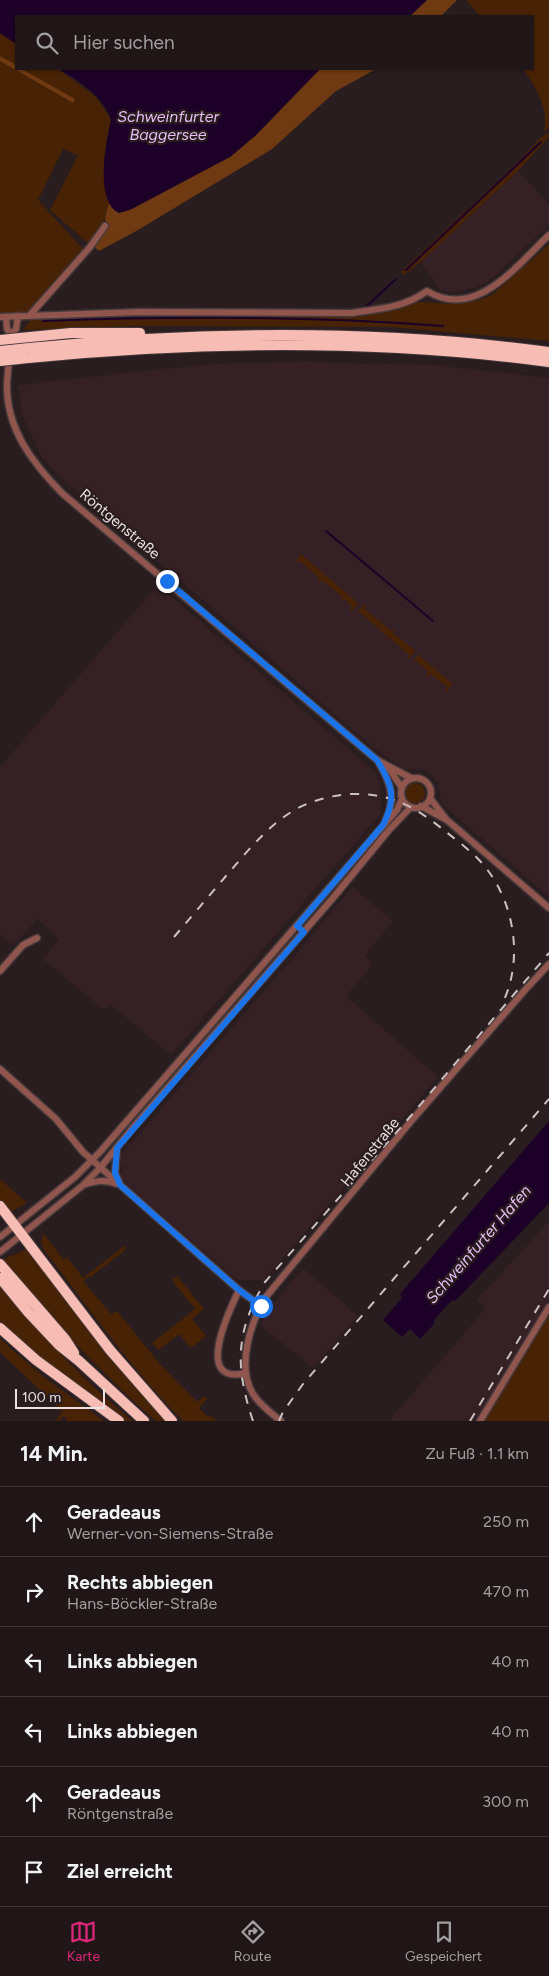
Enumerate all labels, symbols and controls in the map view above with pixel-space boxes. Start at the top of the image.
search box [15,15,534,70]
icon: search [33,29,61,57]
text: Hier suchen [73,31,174,54]
water label: Schweinfurter Baggersee [117,107,219,144]
street label: Röntgenstraße [76,485,164,563]
route end [156,570,179,593]
street label: Hafenstraße [337,1114,403,1190]
water label: Schweinfurter Hafen [422,1181,535,1307]
route start [250,1295,273,1318]
scale bar [15,1386,105,1409]
text: 100 m [22,1389,61,1406]
text: 14 Min. [20,1441,88,1466]
text: Zu Fuß · 1.1 km [426,1444,529,1463]
text: Geradeaus [67,1501,161,1524]
icon: ahead [20,1508,48,1536]
text: 250 m [483,1512,529,1531]
text: Werner-von-Siemens-Straße [67,1524,274,1543]
text: Rechts abbiegen [67,1571,213,1594]
icon: right [20,1578,48,1606]
text: 470 m [483,1582,529,1601]
text: Hans-Böckler-Straße [67,1594,217,1613]
icon: left [20,1648,48,1676]
text: Links abbiegen [67,1650,198,1673]
text: 40 m [491,1652,529,1671]
icon: left [20,1718,48,1746]
text: Links abbiegen [67,1720,198,1743]
text: 40 m [491,1722,529,1741]
text: Geradeaus [67,1781,161,1804]
icon: ahead [20,1788,48,1816]
text: 300 m [482,1792,529,1811]
text: Röntgenstraße [67,1804,173,1823]
icon: arrive [20,1858,48,1886]
text: Ziel erreicht [67,1860,173,1883]
tab: Karte [67,1918,100,1965]
tab: Route [234,1918,271,1965]
tab: Gespeichert [405,1918,482,1965]

